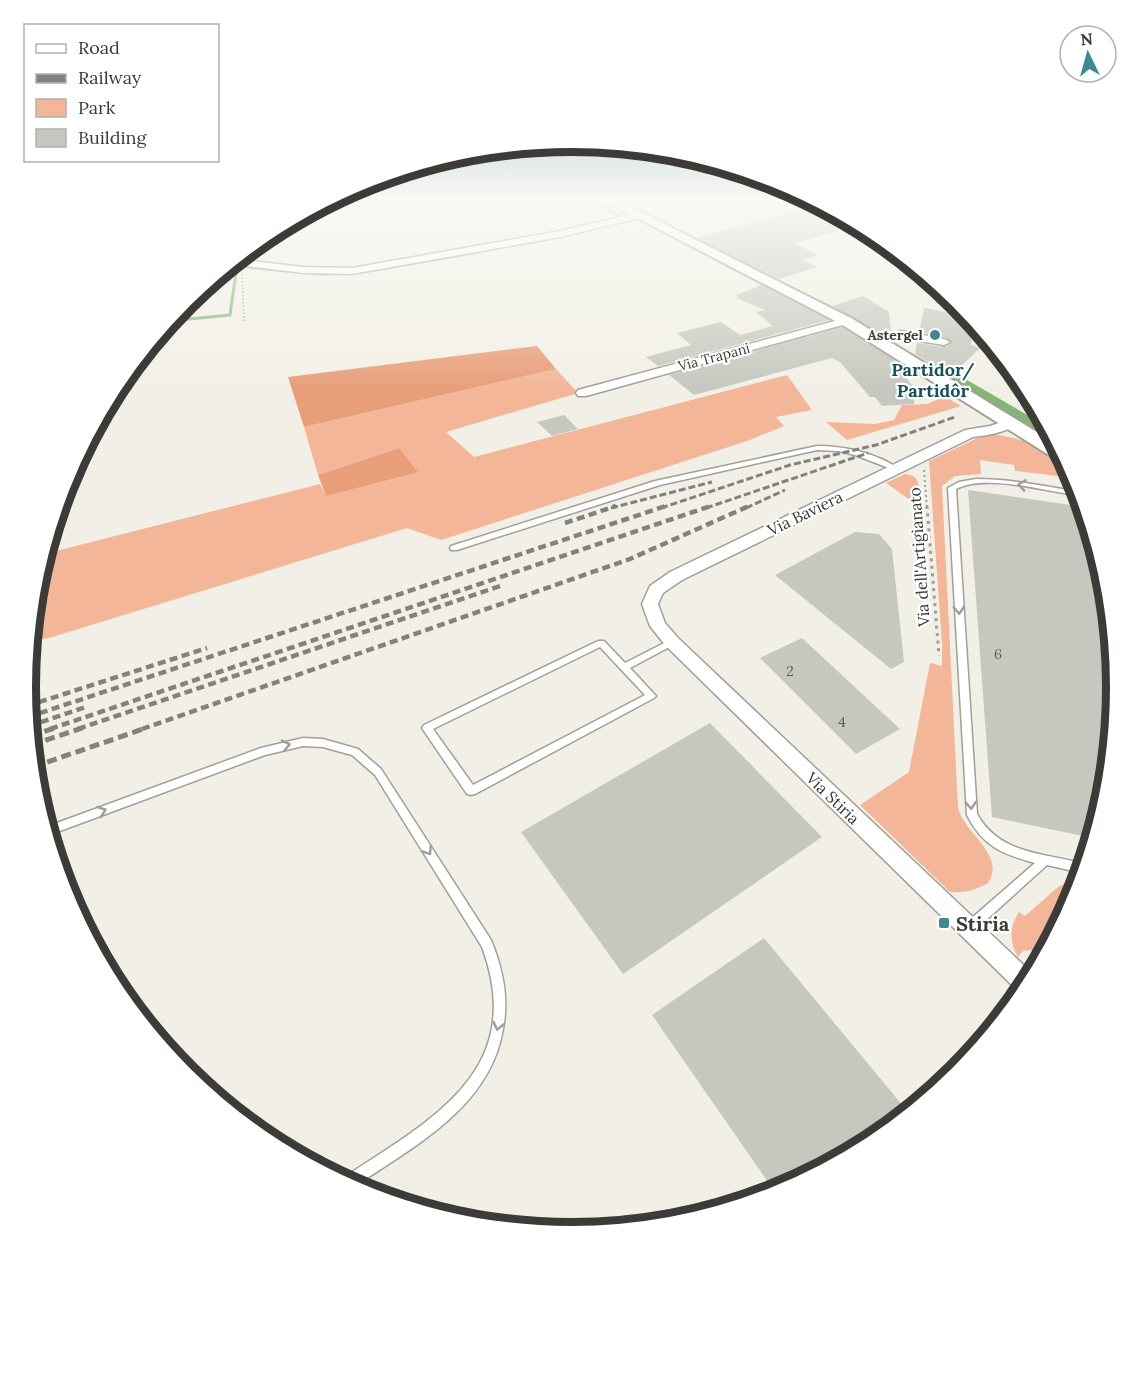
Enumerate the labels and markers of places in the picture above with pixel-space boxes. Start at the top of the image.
place label: Astergel [867,326,924,344]
marker: Astergel [928,328,942,342]
place label: Stiria [956,911,1010,936]
marker: Stiria [937,916,951,930]

